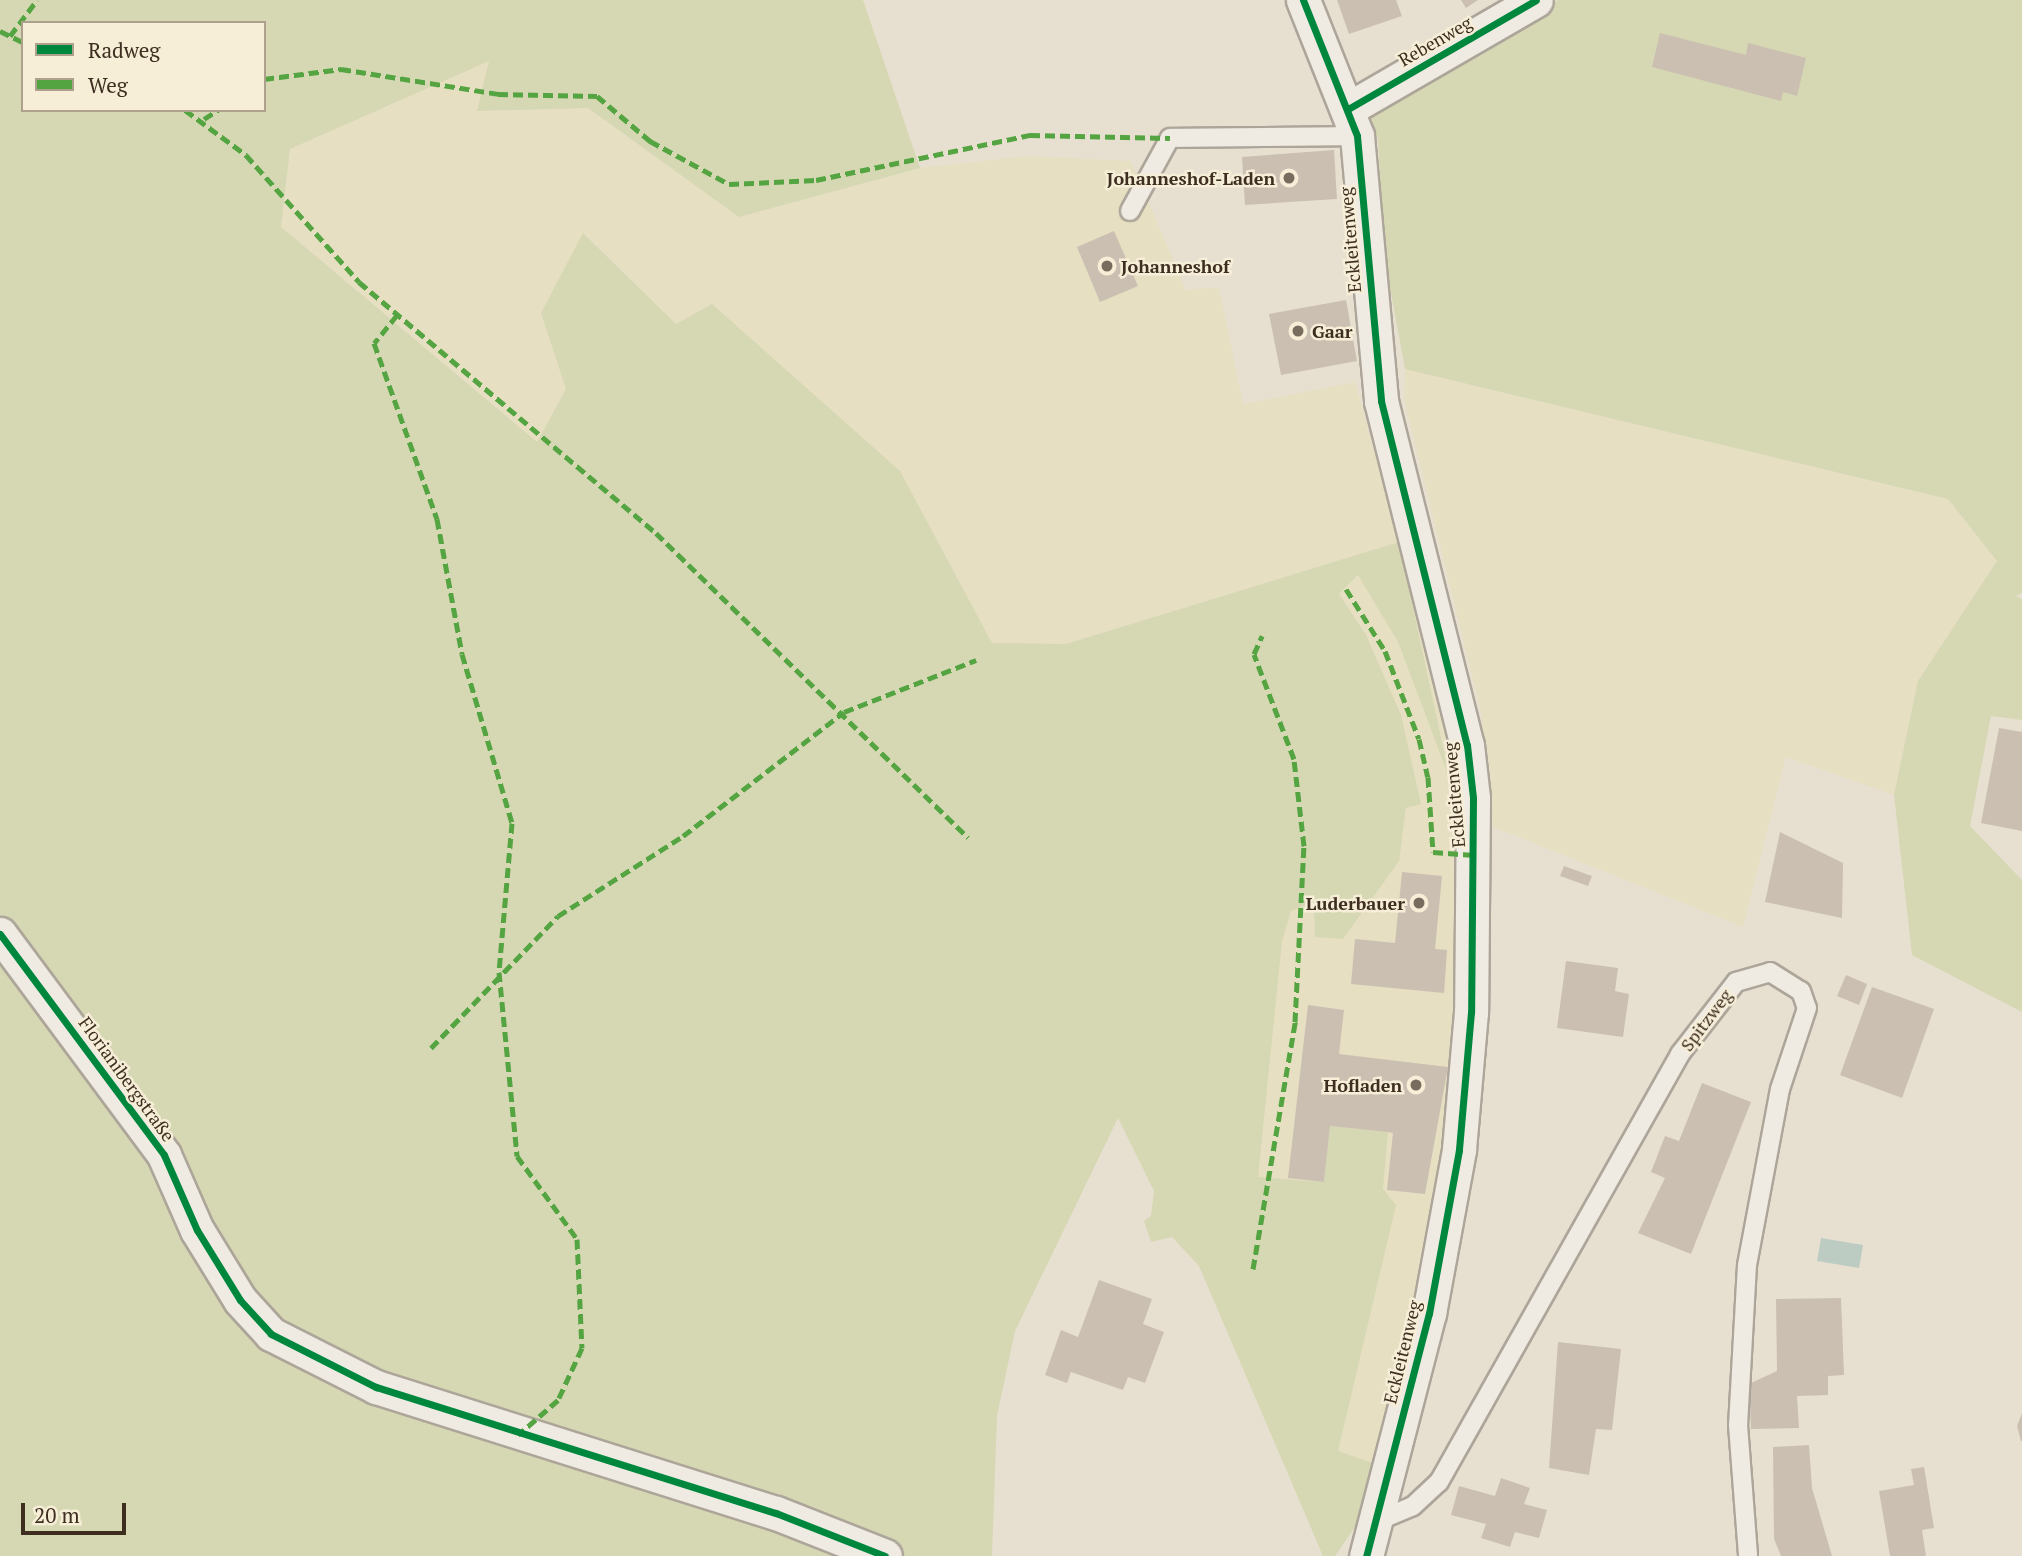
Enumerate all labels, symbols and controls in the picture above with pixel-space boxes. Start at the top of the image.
street label: Rebenweg [1394,11,1476,71]
legend [21,21,266,112]
text: Radweg [88,36,160,64]
text: Weg [88,71,128,99]
place label: Johanneshof-Laden [1107,167,1275,189]
marker: Johanneshof-Laden [1281,170,1297,186]
street label: Eckleitenweg [1335,186,1365,294]
place label: Johanneshof [1121,255,1230,277]
marker: Johanneshof [1099,258,1115,274]
place label: Gaar [1312,320,1353,342]
marker: Gaar [1290,323,1306,339]
street label: Eckleitenweg [1439,741,1469,849]
place label: Luderbauer [1306,892,1405,914]
marker: Luderbauer [1411,895,1427,911]
street label: Spitzweg [1676,985,1736,1055]
street label: Florianibergstraße [74,1012,180,1146]
place label: Hofladen [1323,1074,1402,1096]
marker: Hofladen [1408,1077,1424,1093]
street label: Eckleitenweg [1379,1298,1425,1406]
scale bar [24,1490,130,1534]
text: 20 m [34,1501,80,1529]

